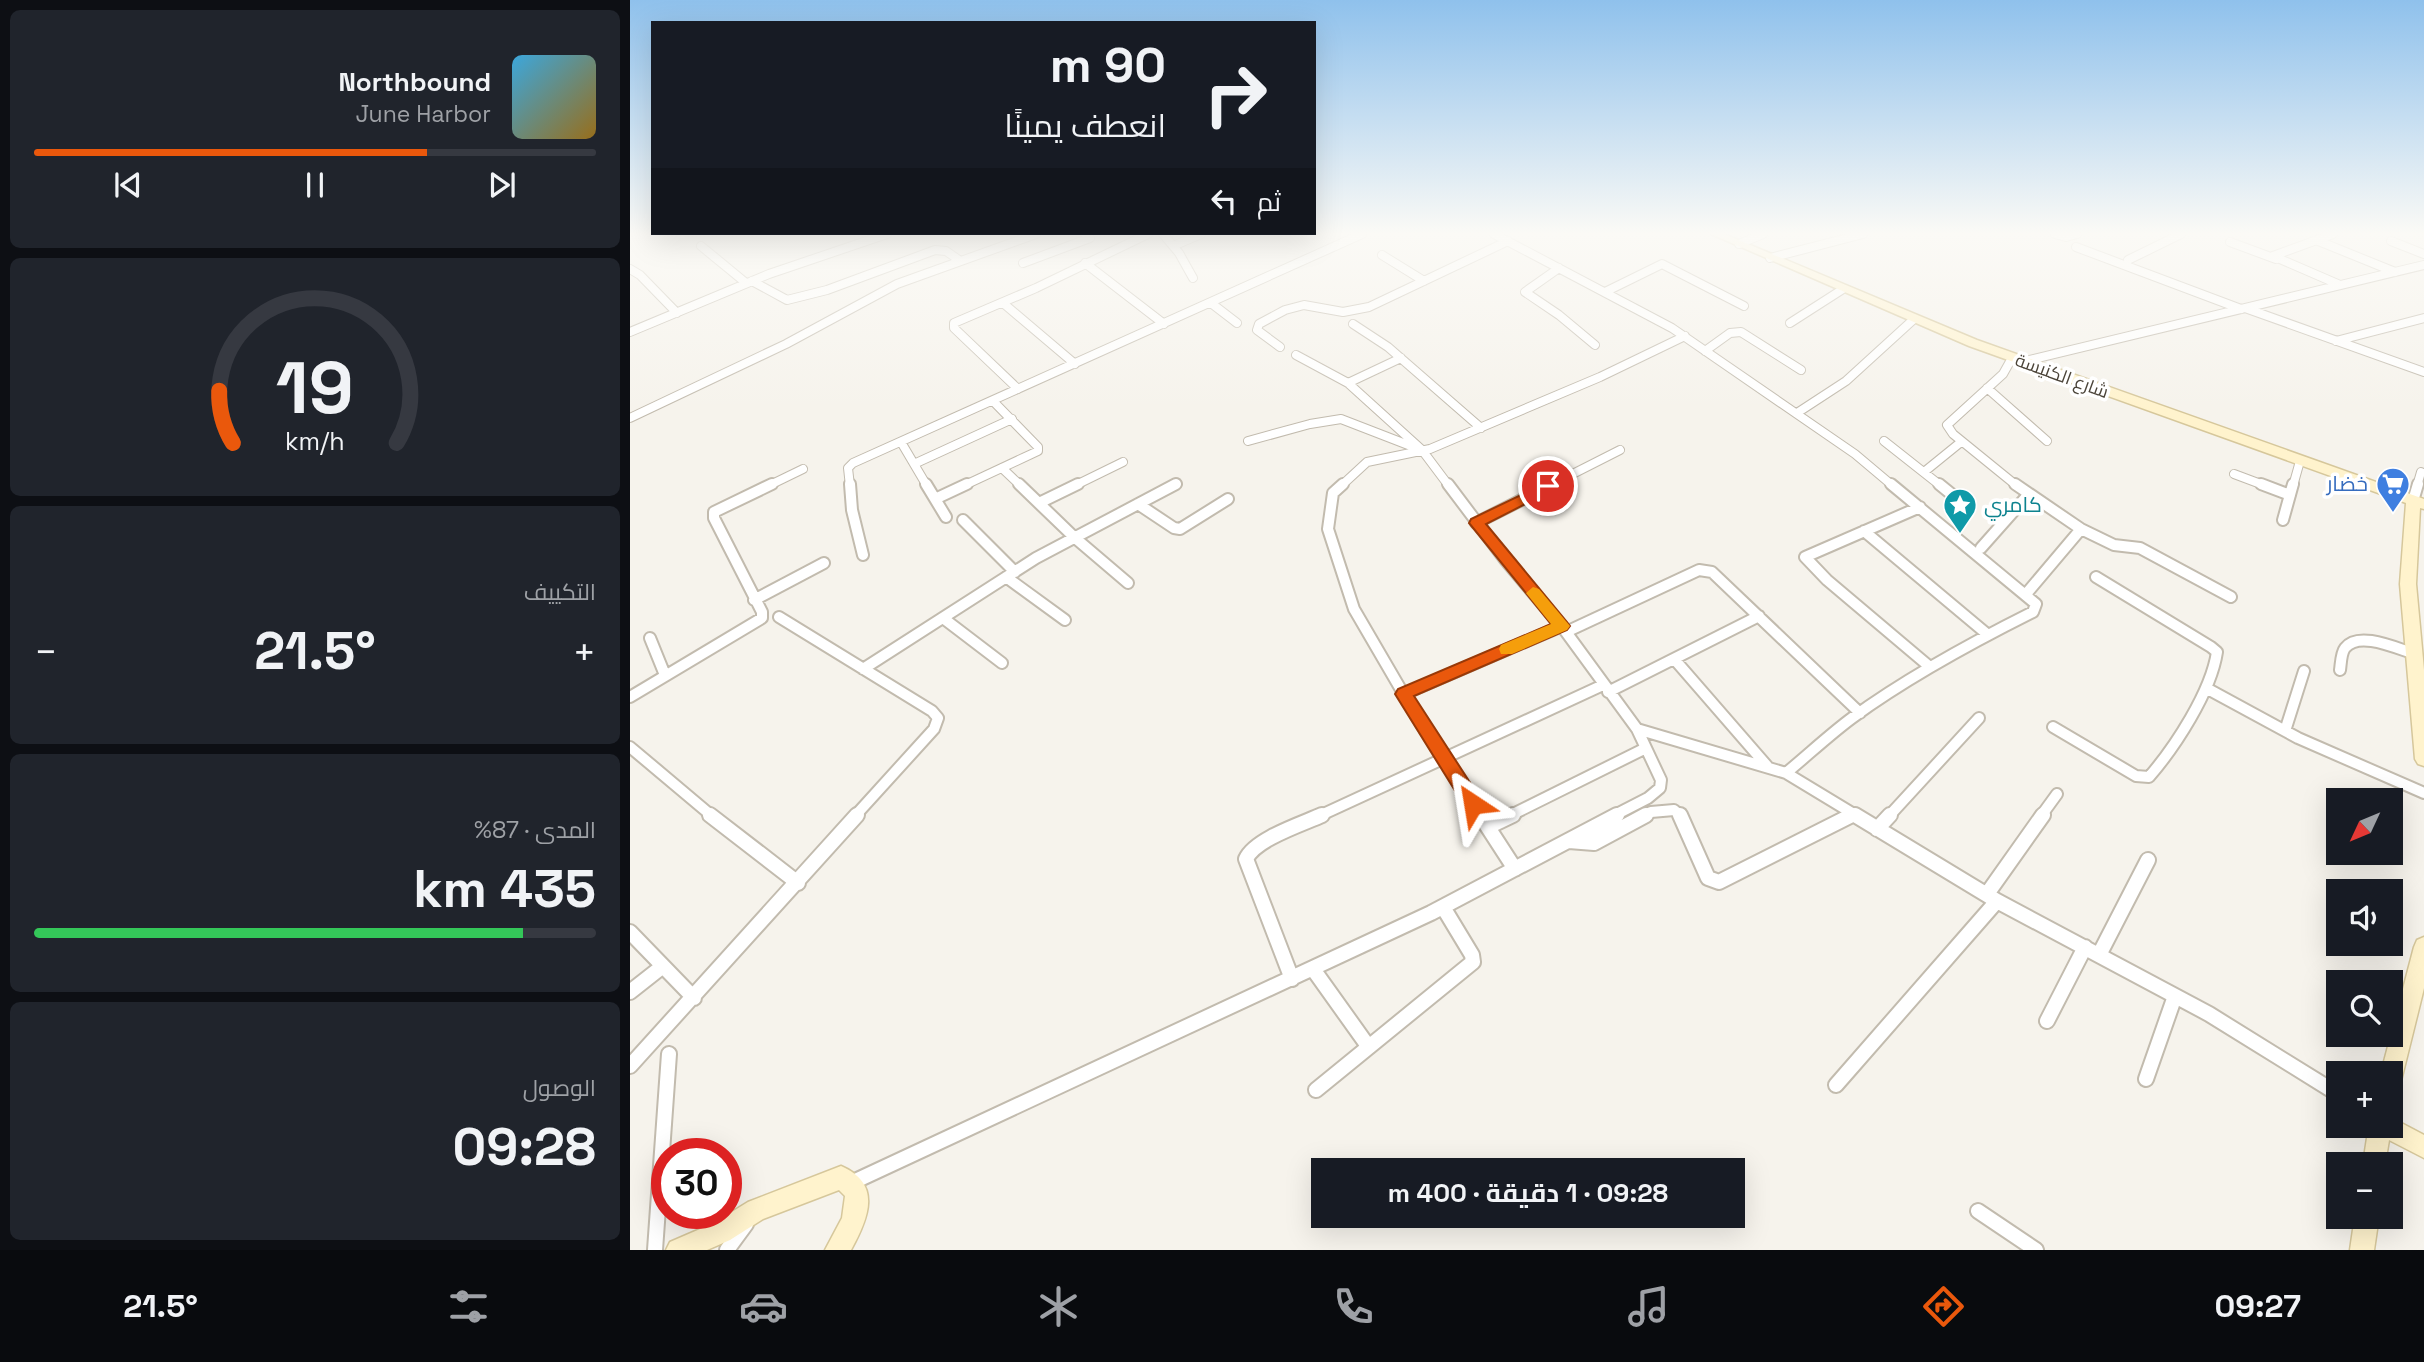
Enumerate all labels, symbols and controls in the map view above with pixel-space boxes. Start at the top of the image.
text: 90 m [1050,34,1166,96]
icon: right [1190,49,1281,140]
text: Northbound [338,65,491,99]
text: June Harbor [356,99,491,129]
text: انعطف يمينًا [1004,106,1166,146]
icon: previous [109,166,147,204]
icon: pause [296,166,334,204]
icon: next [483,166,521,204]
icon: left [1205,182,1243,220]
text: ثم [1257,185,1281,219]
text: 19 [276,341,354,434]
street label: شارع الكنيسة [2012,348,2112,404]
text: km/h [285,425,345,457]
pin [1518,456,1578,516]
supermarket icon: خضار [2374,465,2412,514]
icon: arrive [1529,467,1567,505]
place label: خضار [2326,470,2368,497]
place icon: كامري [1941,486,1979,535]
place label: كامري [1984,491,2042,521]
text: التكييف [524,577,596,607]
text: 21.5° [254,618,376,684]
text: − [34,628,58,676]
text: + [572,628,596,676]
position arrow [1436,767,1510,841]
north arrow [2326,788,2403,864]
map controls [2326,788,2403,1229]
text: المدى · 87% [474,815,596,845]
text: 435 km [413,856,596,922]
button: sound [2326,879,2403,956]
button: search [2326,970,2403,1047]
button: + [2326,1061,2403,1138]
text: الوصول [523,1073,596,1103]
text: 09:28 [453,1114,596,1180]
speed limit sign: 30 [651,1138,742,1229]
button: − [2326,1152,2403,1229]
text: 09:28 · 1 دقيقة · 400 m [1388,1176,1668,1210]
icon: filters [444,1282,493,1331]
icon: car [739,1282,788,1331]
icon: climate [1034,1282,1083,1331]
icon: phone [1329,1282,1378,1331]
icon: music [1624,1282,1673,1331]
icon: directions [1919,1282,1968,1331]
text: 21.5° [123,1286,198,1326]
text: 09:27 [2215,1286,2301,1326]

